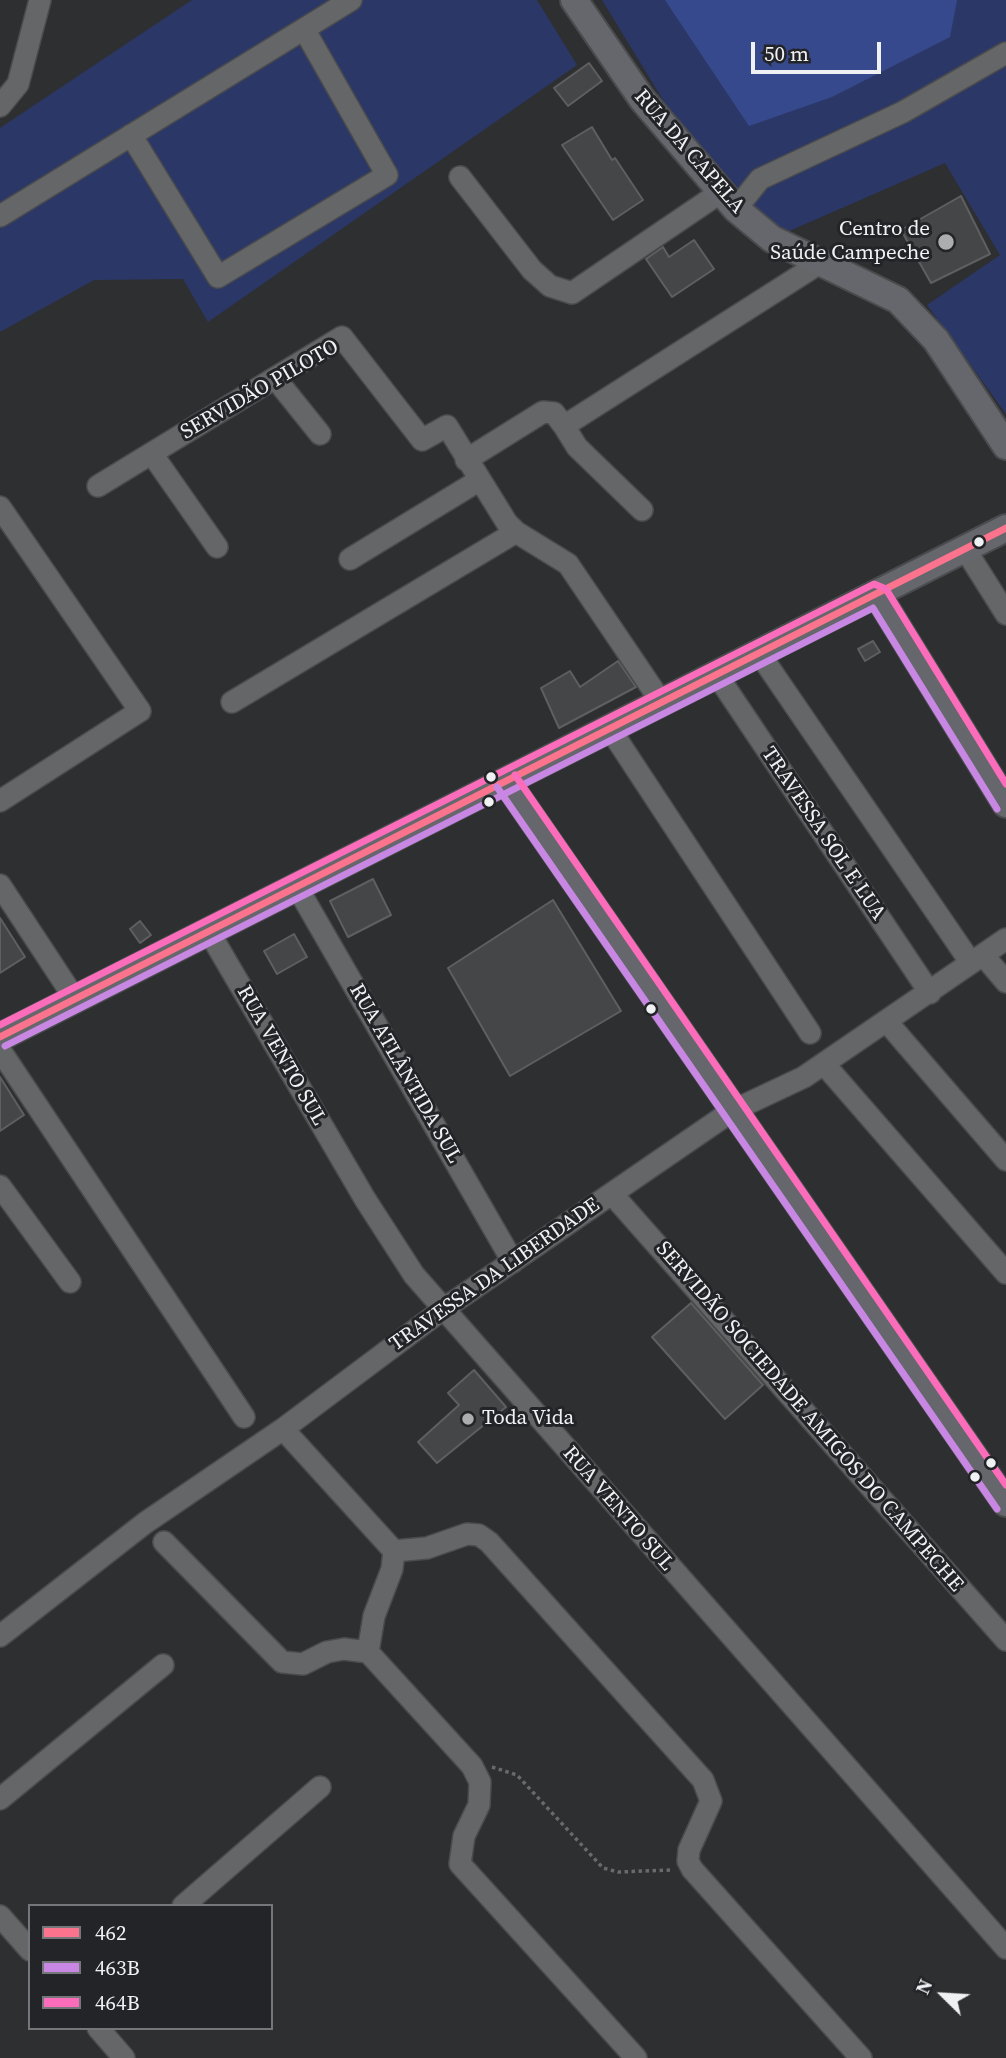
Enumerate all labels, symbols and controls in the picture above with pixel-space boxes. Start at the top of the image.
scale bar [754,28,884,72]
text: 50 m [764,39,809,68]
street label: RUA DA CAPELA [628,85,750,219]
place label: Centro de Saúde Campeche [770,217,930,267]
marker: Centro de Saúde Campeche [936,232,956,252]
street label: SERVIDÃO PILOTO [177,335,343,445]
unlabelled marker [972,535,986,549]
street label: TRAVESSA SOL E LUA [756,743,890,925]
unlabelled marker [484,770,498,784]
unlabelled marker [482,795,496,809]
street label: RUA ATLÂNTIDA SUL [343,980,467,1168]
street label: RUA VENTO SUL [231,982,331,1130]
unlabelled marker [644,1002,658,1016]
street label: TRAVESSA DA LIBERDADE [385,1193,605,1357]
street label: SERVIDÃO SOCIEDADE AMIGOS DO CAMPECHE [650,1237,968,1597]
place label: Toda Vida [482,1406,574,1432]
marker: Toda Vida [460,1411,476,1427]
street label: RUA VENTO SUL [557,1441,679,1577]
unlabelled marker [984,1456,998,1470]
unlabelled marker [968,1470,982,1484]
legend [28,1904,273,2030]
text: 462 [95,1918,127,1947]
text: 463B [95,1953,140,1982]
north arrow [908,1960,978,2030]
text: N [909,1975,939,1998]
text: 464B [95,1988,140,2017]

